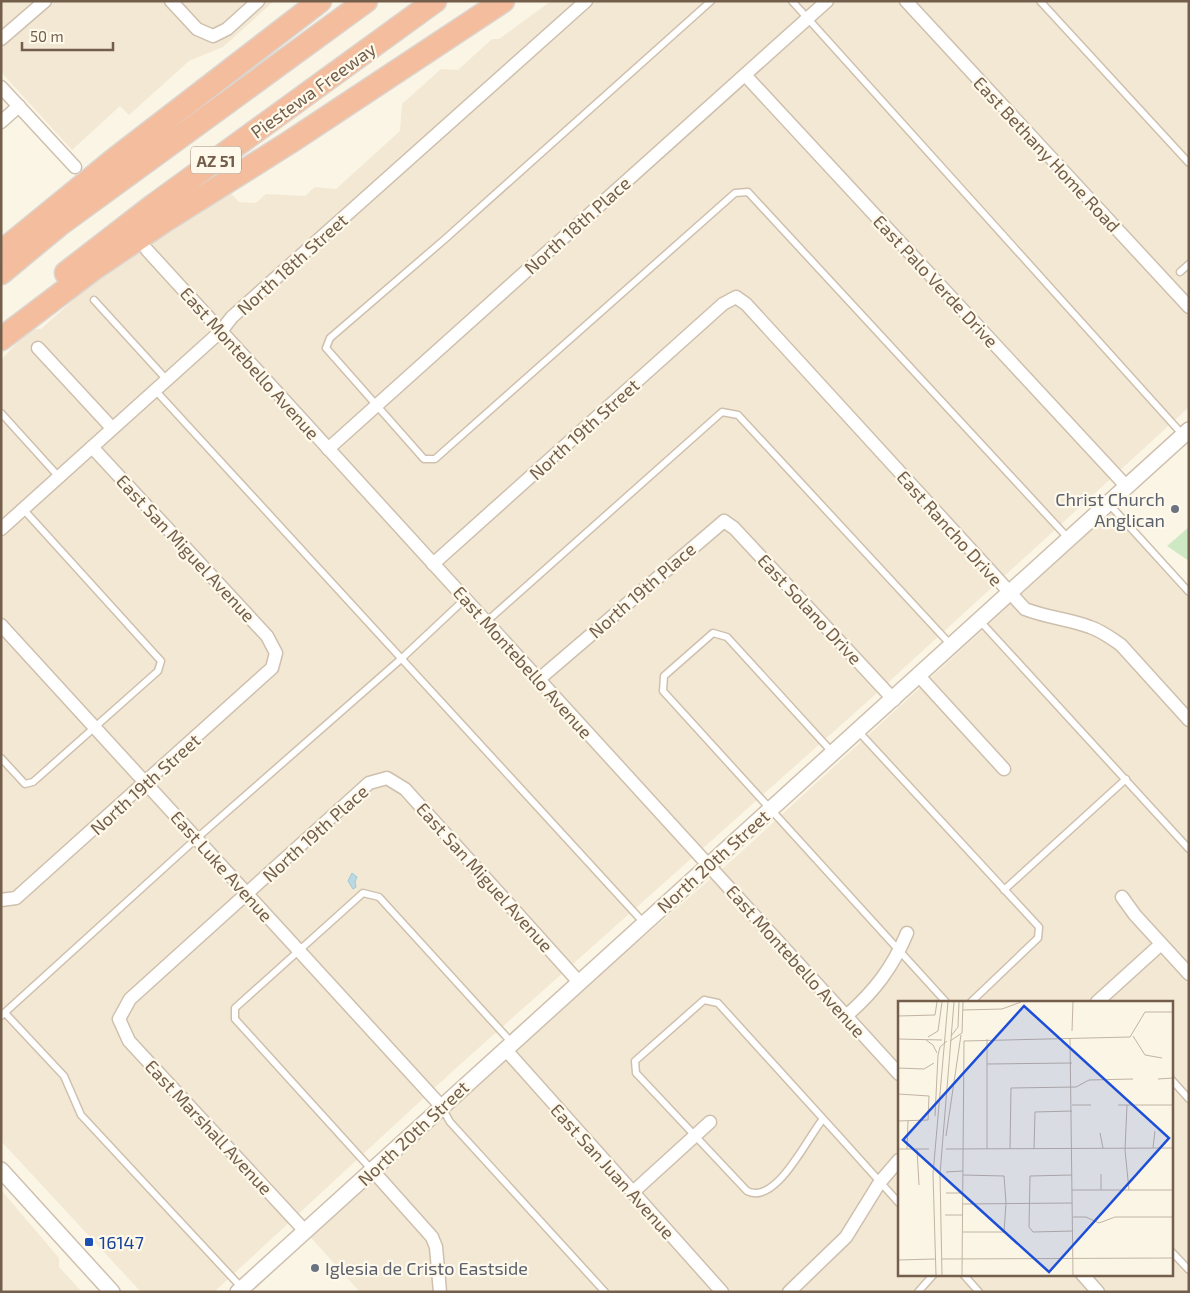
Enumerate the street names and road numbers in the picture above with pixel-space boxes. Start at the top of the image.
street label: Piestewa Freeway [246,37,380,143]
street label: East Bethany Home Road [969,72,1125,236]
road number: AZ 51 [191,146,241,174]
street label: North 18th Place [519,172,635,278]
street label: North 18th Street [232,209,352,319]
street label: East Palo Verde Drive [869,210,1003,352]
street label: East Montebello Avenue [176,282,324,444]
street label: North 19th Street [525,374,644,484]
street label: East Rancho Drive [892,466,1008,590]
street label: East San Miguel Avenue [112,470,260,626]
street label: North 19th Place [584,538,700,642]
street label: East Solano Drive [753,549,867,669]
street label: East Montebello Avenue [449,581,597,743]
street label: North 19th Street [86,729,205,839]
street label: North 19th Place [258,780,372,886]
street label: East San Miguel Avenue [412,798,558,956]
street label: North 20th Street [652,805,774,917]
street label: East Luke Avenue [166,806,278,926]
street label: East Montebello Avenue [722,880,870,1042]
street label: East Marshall Avenue [141,1055,277,1199]
street label: North 20th Street [353,1076,473,1190]
street label: East San Juan Avenue [546,1099,680,1243]

